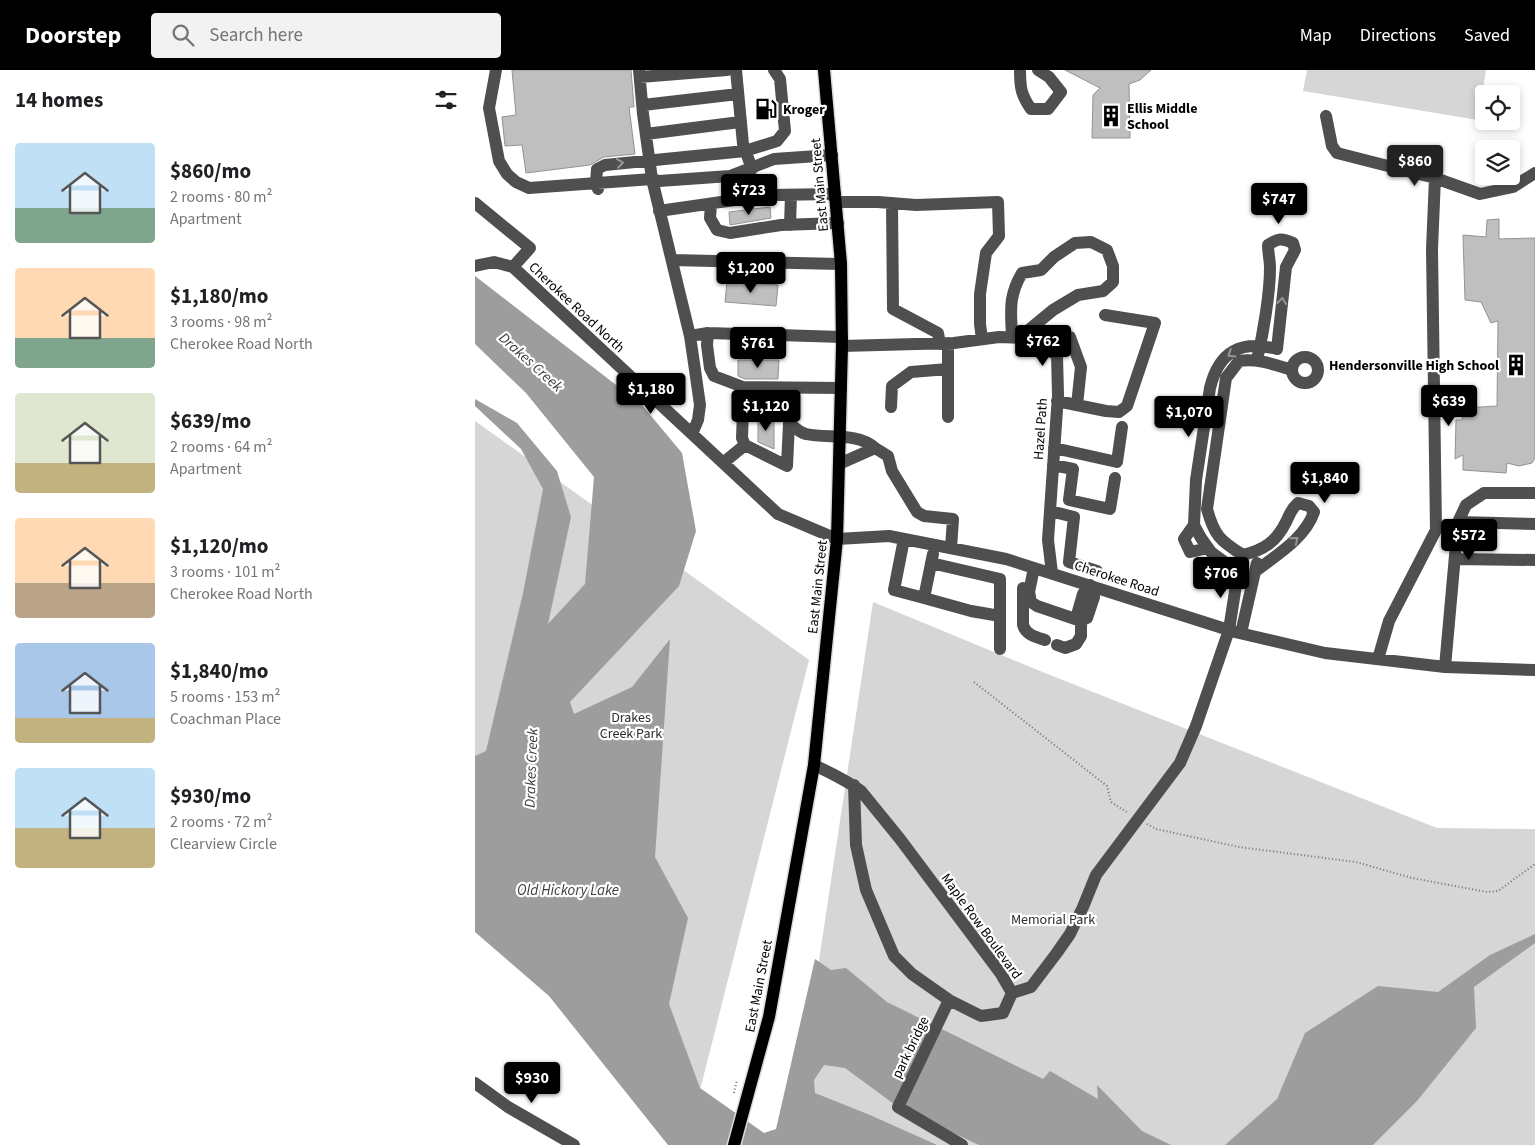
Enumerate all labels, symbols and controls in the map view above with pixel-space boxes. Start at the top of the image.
search box [151,13,501,58]
text: Doorstep [25,18,121,53]
icon: search [169,21,197,49]
text: Search here [209,22,303,49]
text: Map [1300,23,1332,48]
text: Directions [1360,23,1436,48]
text: Saved [1464,23,1510,48]
text: 14 homes [15,85,103,115]
map controls [1475,85,1520,185]
button: locate [1475,85,1520,130]
icon: filters [432,86,460,114]
fuel station icon: Kroger [753,96,779,122]
place label: Ellis Middle School [1127,99,1197,135]
place label: Kroger [783,100,825,120]
building icon: Ellis Middle School [1098,103,1124,129]
street label: East Main Street [806,137,834,232]
button: layers [1475,140,1520,185]
pin: $860 [1385,144,1445,187]
text: $860 [1398,150,1432,172]
text: $860/mo [170,156,251,186]
one-way arrow [617,158,625,169]
icon: home [55,163,115,223]
pin: $723 [719,174,779,216]
text: $723 [732,179,766,201]
pin: $747 [1249,182,1309,225]
text: 2 rooms · 80 m² [170,186,272,208]
text: $747 [1262,188,1296,210]
text: Apartment [170,208,242,230]
pin: $1,200 [710,252,792,294]
text: $1,200 [727,257,775,279]
street label: Cherokee Road North [524,258,629,358]
text: $1,180/mo [170,281,269,311]
icon: home [55,288,115,348]
one-way arrow [1276,297,1287,305]
text: 3 rooms · 98 m² [170,311,272,333]
pin: $762 [1013,324,1073,367]
pin: $761 [728,326,788,369]
water label: Drakes Creek [494,328,568,397]
text: $762 [1026,330,1060,352]
text: $761 [741,332,775,354]
text: Cherokee Road North [170,333,313,355]
one-way arrow [1227,347,1236,357]
building icon: Hendersonville High School [1503,352,1529,378]
place label: Hendersonville High School [1329,356,1499,376]
pin: $1,180 [610,372,692,415]
text: $1,180 [627,378,675,400]
pin: $639 [1419,384,1479,427]
pin: $1,120 [725,390,807,432]
text: $639 [1432,390,1466,412]
text: $1,120 [742,395,790,417]
pin: $1,070 [1148,396,1230,438]
street label: Hazel Path [1029,398,1053,461]
text: $1,070 [1165,401,1213,423]
text: $639/mo [170,406,251,436]
icon: home [55,413,115,473]
text: 2 rooms · 64 m² [170,436,272,458]
text: Apartment [170,458,242,480]
pin: $1,840 [1284,462,1366,504]
text: $1,840 [1301,467,1349,489]
pin: $572 [1439,518,1499,561]
text: $572 [1452,524,1486,546]
text: $1,120/mo [170,531,269,561]
one-way arrow [1289,536,1298,545]
icon: home [55,538,115,598]
street label: East Main Street [803,539,833,635]
street label: Cherokee Road [1072,556,1162,602]
pin: $706 [1191,556,1251,599]
text: 3 rooms · 101 m² [170,561,280,583]
text: $706 [1204,562,1238,584]
text: Cherokee Road North [170,583,313,605]
text: $1,840/mo [170,656,269,686]
icon: home [55,663,115,723]
text: 5 rooms · 153 m² [170,686,280,708]
text: Coachman Place [170,708,281,730]
park label: Drakes Creek Park [600,708,662,744]
water label: Drakes Creek [520,727,543,808]
text: $930/mo [170,781,251,811]
icon: home [55,788,115,848]
text: 2 rooms · 72 m² [170,811,272,833]
text: Clearview Circle [170,833,277,855]
street label: Maple Row Boulevard [936,870,1026,984]
water label: Old Hickory Lake [517,880,619,901]
park label: Memorial Park [1011,910,1095,930]
street label: East Main Street [740,938,778,1034]
street label: park bridge [887,1013,935,1082]
pin: $930 [502,1062,562,1104]
text: $930 [515,1067,549,1089]

